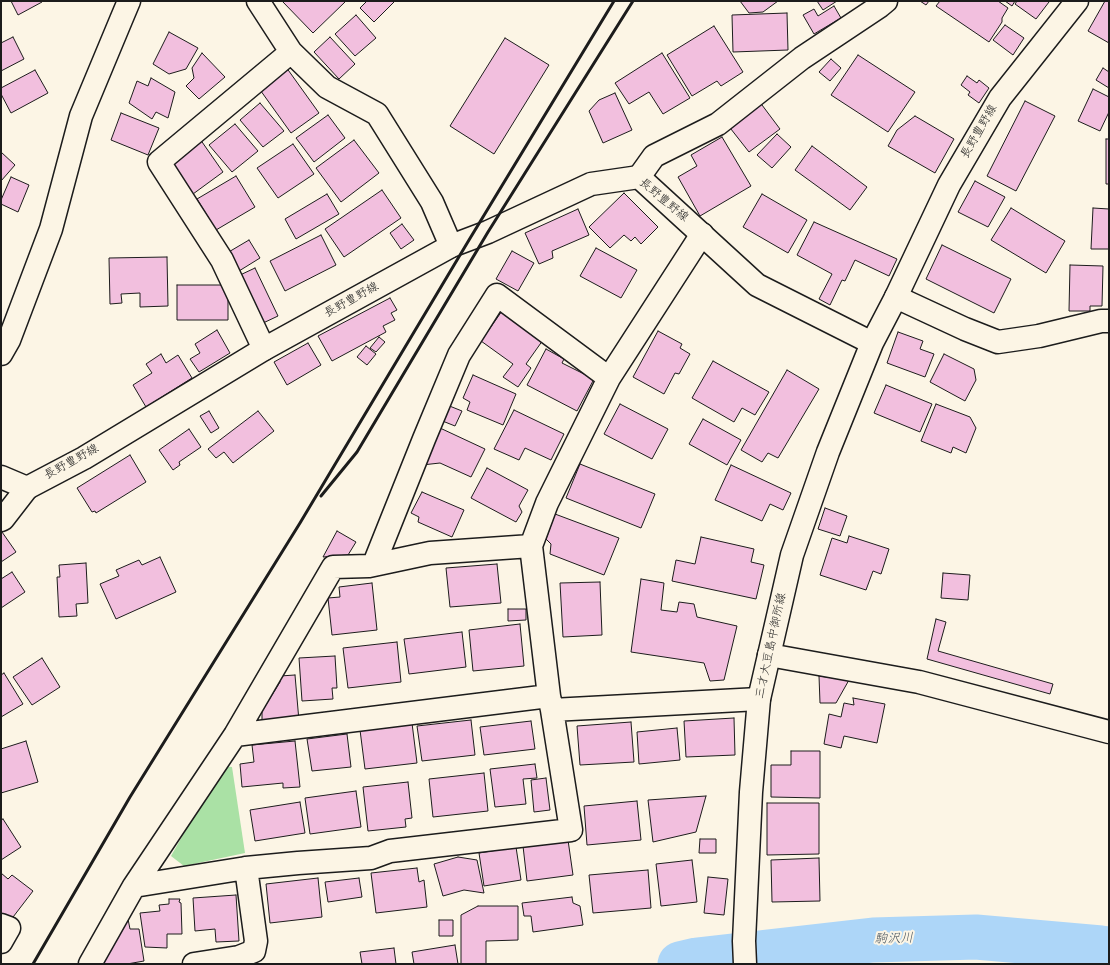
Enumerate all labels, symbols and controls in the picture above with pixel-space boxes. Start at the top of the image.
street label: 長野豊野線 [959,102,1001,162]
street label: 長野豊野線 [635,176,691,226]
street label: 長野豊野線 [322,280,382,322]
street label: 長野豊野線 [42,442,102,484]
street label: 三才大豆島中御所線 [754,592,790,700]
water label: 駒沢川 [874,932,914,948]

